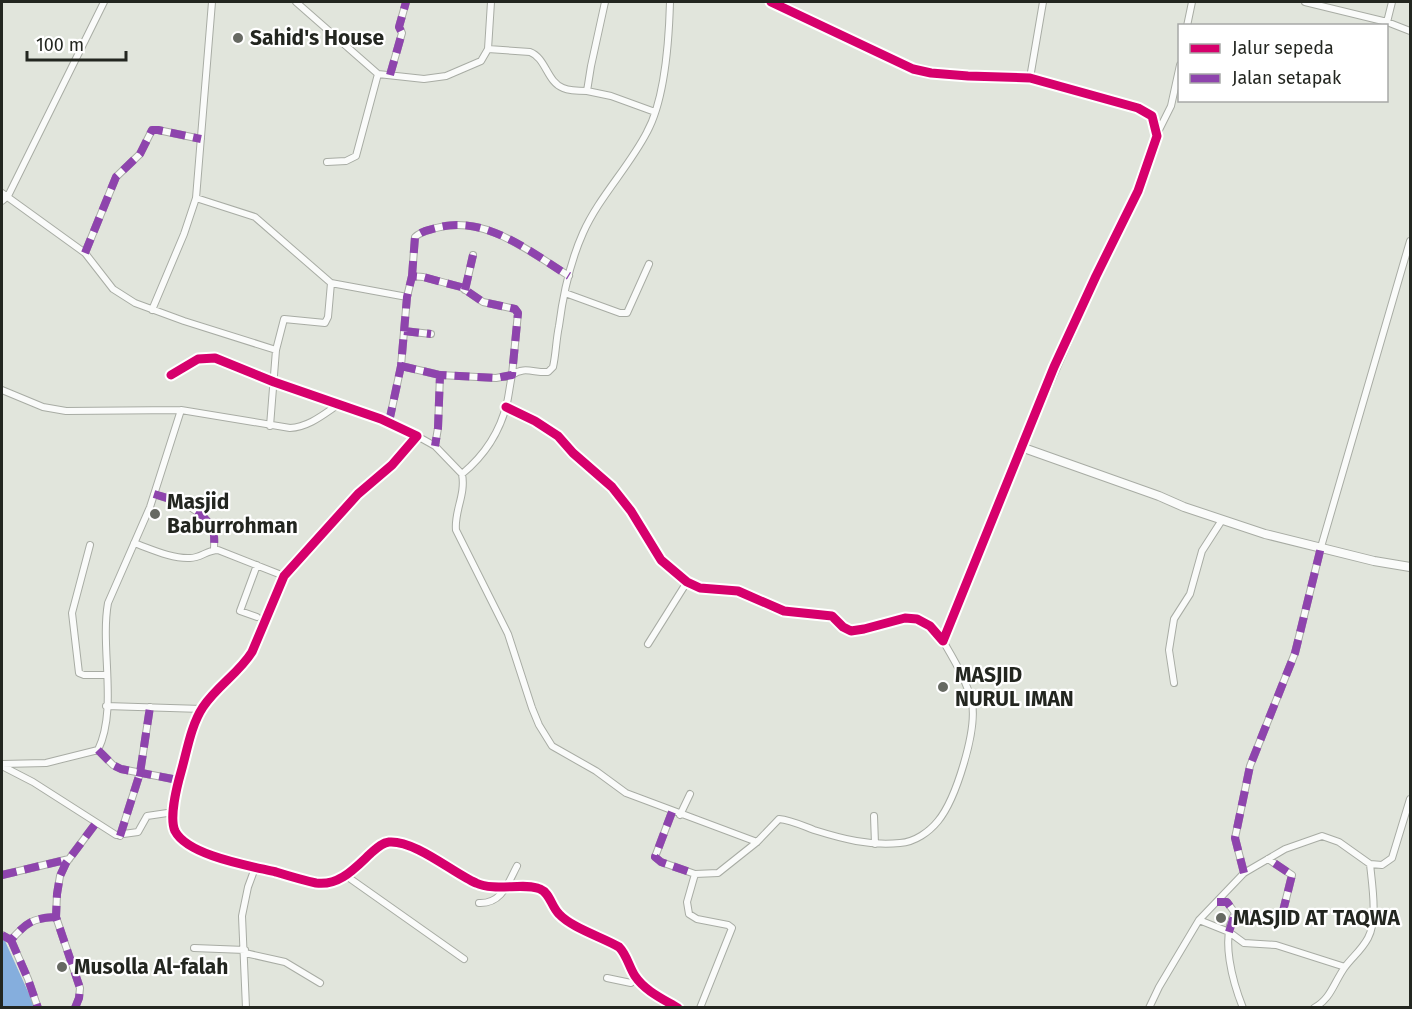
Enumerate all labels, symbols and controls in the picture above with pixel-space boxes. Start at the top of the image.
scale bar [27,24,126,62]
legend [1178,24,1388,102]
place label: Sahid's House [250,25,384,51]
marker: Sahid's House [231,31,245,45]
text: 100 m [36,34,84,56]
text: Jalur sepeda [1232,37,1334,59]
text: Jalan setapak [1232,67,1342,89]
place label: Masjid Baburrohman [167,489,298,539]
marker: Masjid Baburrohman [148,507,162,521]
place label: MASJID NURUL IMAN [955,662,1074,712]
marker: MASJID NURUL IMAN [936,680,950,694]
place label: MASJID AT TAQWA [1233,905,1401,931]
marker: MASJID AT TAQWA [1214,911,1228,925]
place label: Musolla Al-falah [74,954,228,980]
marker: Musolla Al-falah [55,960,69,974]

